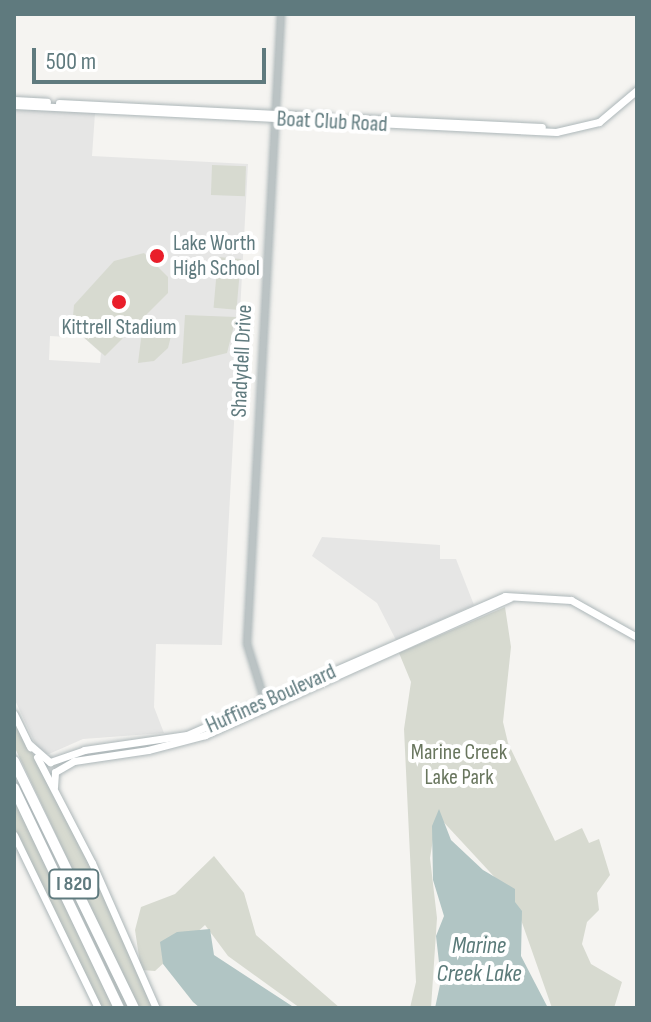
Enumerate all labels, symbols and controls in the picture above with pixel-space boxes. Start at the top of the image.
scale bar [36,32,270,82]
text: 500 m [46,47,96,76]
street label: Boat Club Road [276,106,388,138]
place label: Lake Worth High School [173,230,260,282]
marker: Lake Worth High School [148,247,166,265]
marker: Kittrell Stadium [110,293,128,311]
street label: Shadydell Drive [226,304,258,418]
place label: Kittrell Stadium [61,315,177,341]
street label: Huffines Boulevard [202,659,340,739]
park label: Marine Creek Lake Park [411,739,507,790]
road number: I 820 [48,868,100,900]
water label: Marine Creek Lake [436,932,522,988]

